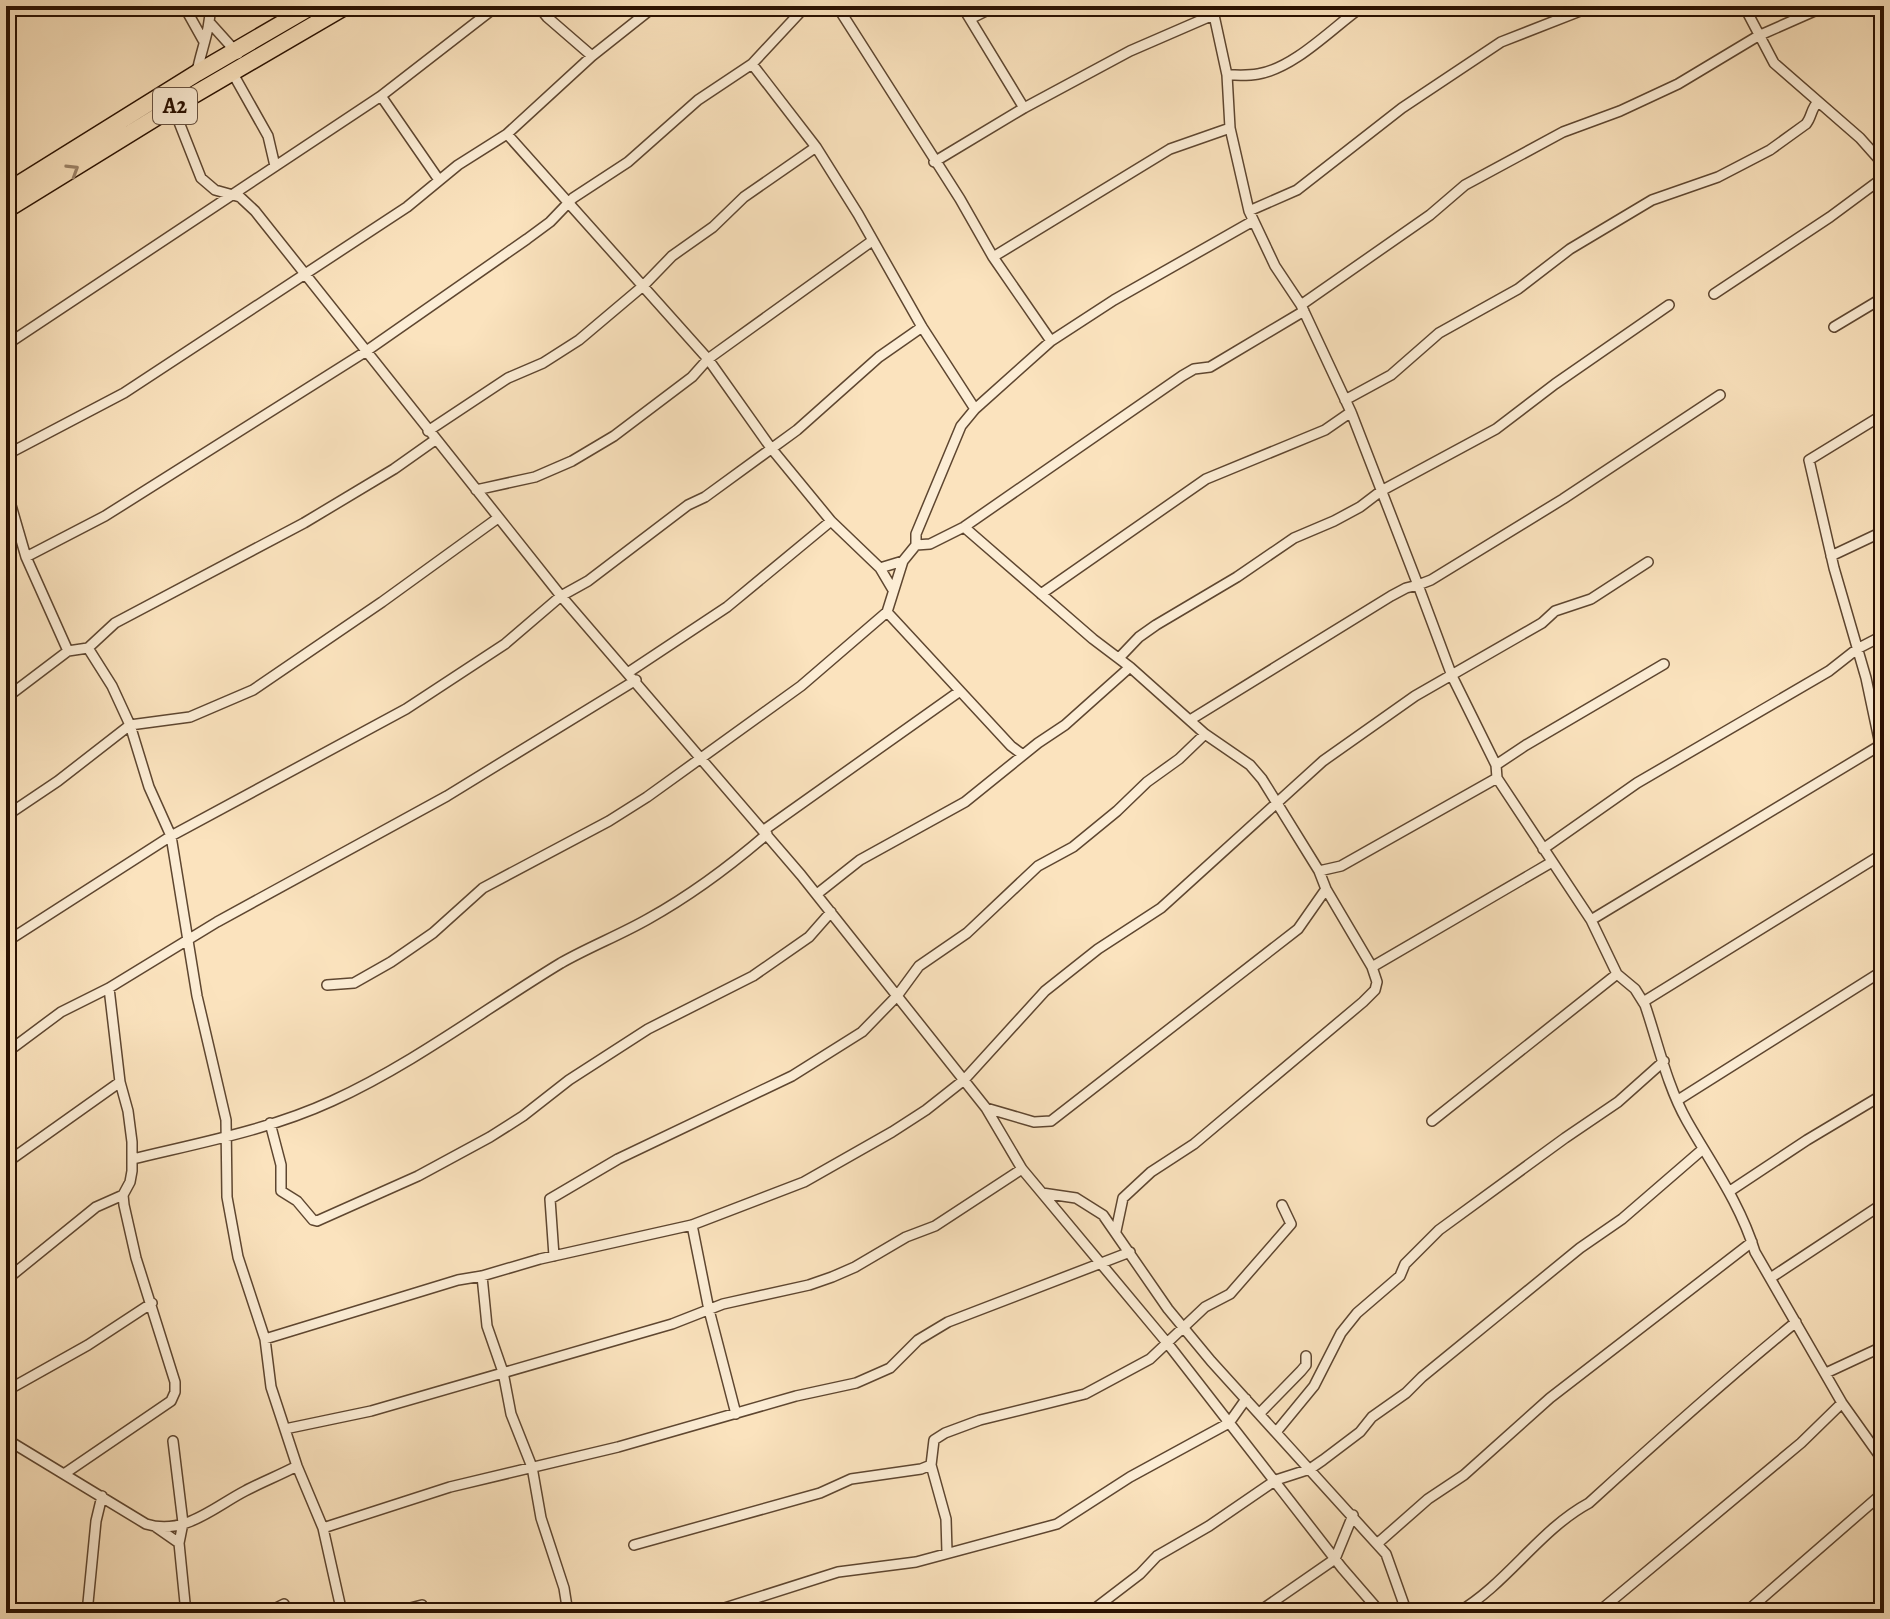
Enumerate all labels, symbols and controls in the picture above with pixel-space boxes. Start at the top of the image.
road number: A2 [153,88,197,124]
one-way arrow [64,164,79,179]

